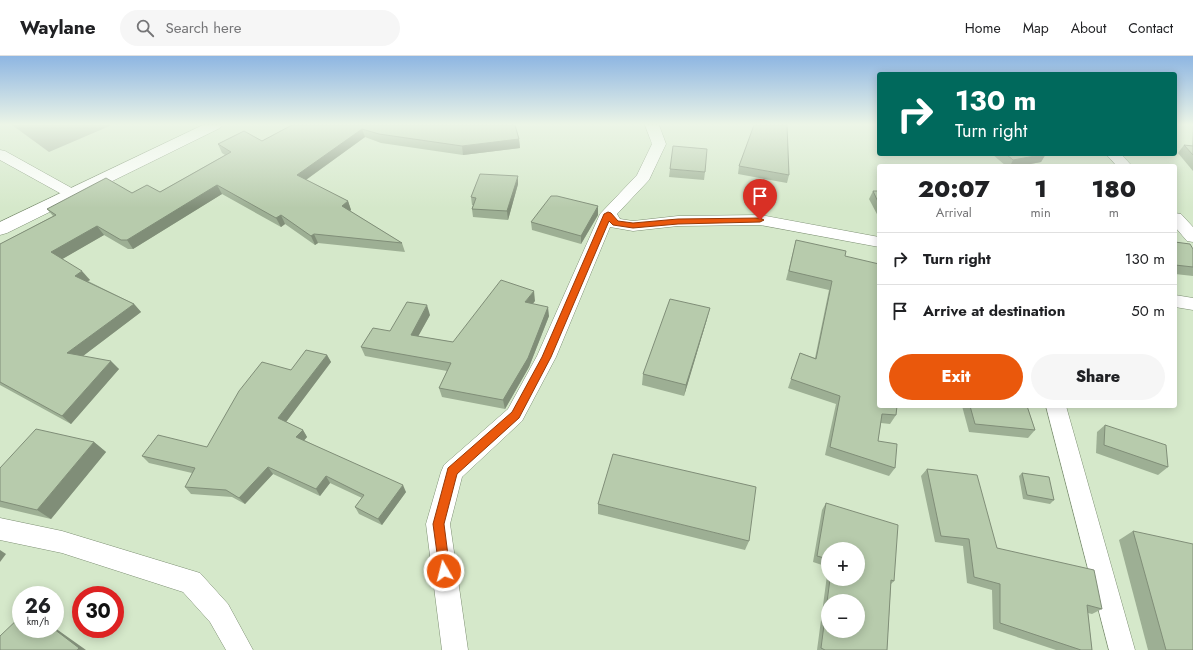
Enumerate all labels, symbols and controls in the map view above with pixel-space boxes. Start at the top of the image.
search box [120,10,400,46]
text: Waylane [20,14,96,41]
icon: search [134,17,156,39]
text: Search here [166,17,241,39]
text: Home [965,18,1001,38]
text: Map [1023,18,1049,38]
text: About [1071,18,1106,38]
text: Contact [1128,18,1173,38]
text: 130 m [955,80,1037,121]
icon: right [889,88,941,140]
text: Turn right [955,118,1027,144]
text: 20:07 [918,171,990,206]
text: 1 [1034,171,1047,206]
text: 180 [1092,171,1136,206]
pin [743,179,777,220]
icon: arrive [749,185,771,207]
text: Arrival [936,203,972,222]
text: min [1030,203,1051,222]
text: m [1109,203,1119,222]
icon: right [889,248,911,270]
text: Turn right [923,248,991,270]
text: 130 m [1125,248,1165,270]
icon: arrive [889,300,911,322]
text: Arrive at destination [923,300,1065,322]
text: 50 m [1131,300,1165,322]
button: Exit [889,354,1023,400]
button: Share [1031,354,1165,400]
map controls [821,542,865,638]
button: + [821,542,865,586]
position arrow [423,550,465,592]
speed limit sign: 30 [72,586,124,638]
text: 26 [25,592,51,621]
button: − [821,594,865,638]
text: km/h [27,614,49,629]

